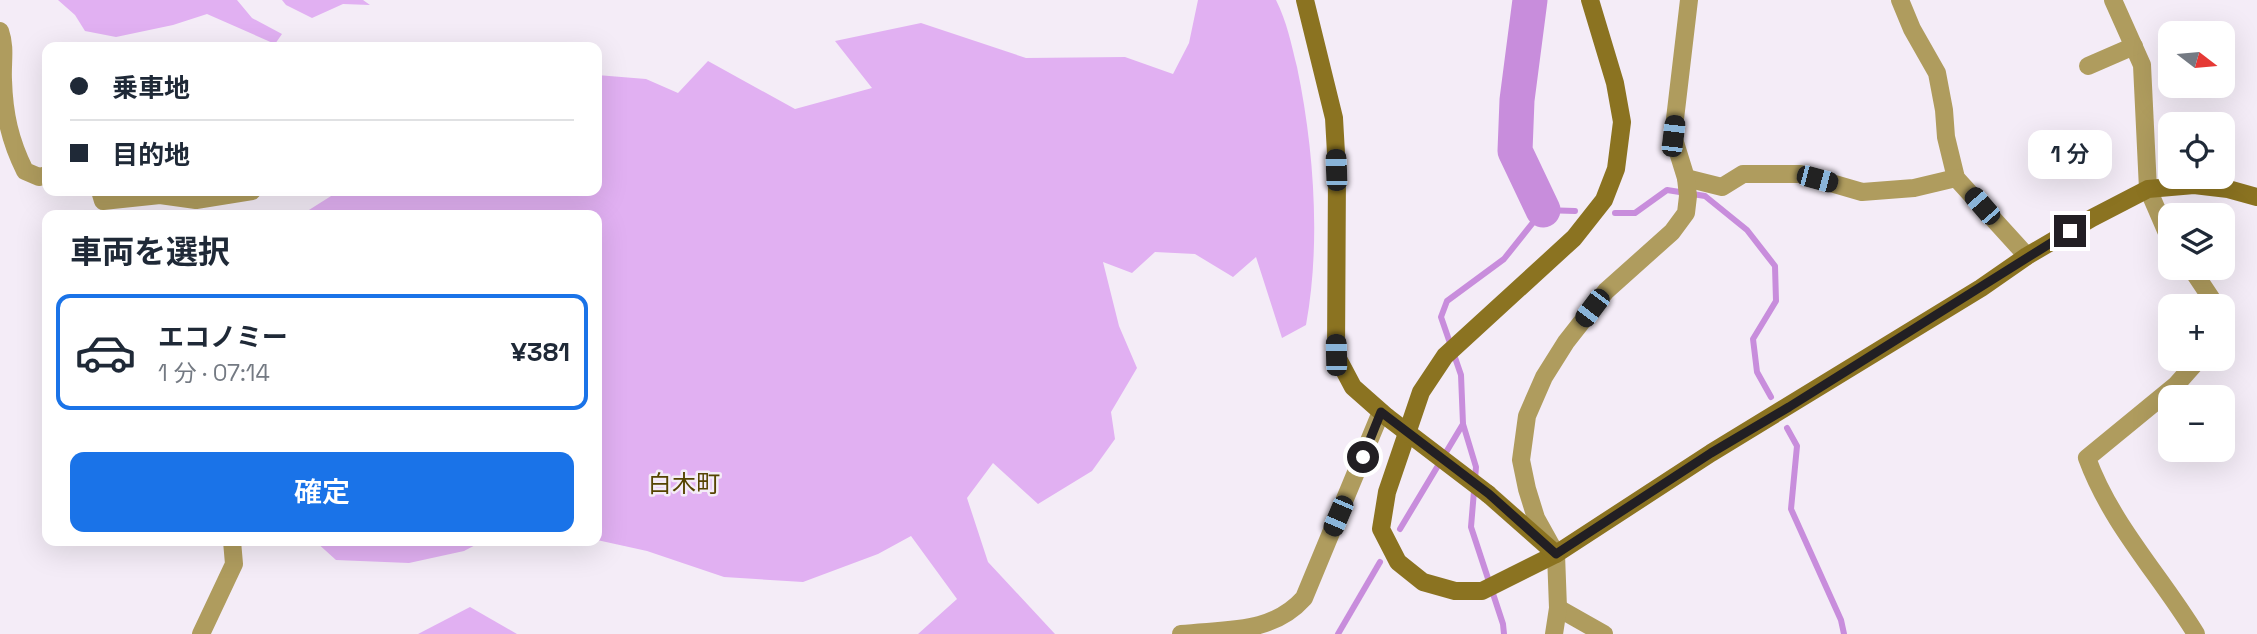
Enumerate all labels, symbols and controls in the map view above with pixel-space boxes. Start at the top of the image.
north arrow [2158,21,2235,98]
map controls [2158,21,2235,462]
text: 乗車地 [112,71,190,105]
button: locate [2158,112,2235,189]
car [1661,114,1686,158]
callout: 1 分 [2028,130,2112,178]
text: 目的地 [112,138,190,172]
text: 1 分 [2050,139,2090,169]
car [1325,149,1348,191]
car [1794,163,1841,195]
car [1961,183,2004,229]
button: layers [2158,203,2235,280]
route end [2054,215,2086,247]
text: 車両を選択 [70,232,230,272]
car [1571,285,1614,331]
button: + [2158,294,2235,371]
text: エコノミー [158,320,288,354]
icon: car [74,321,137,384]
car [1326,334,1347,376]
text: ¥381 [511,335,570,369]
text: 1 分 · 07:14 [158,358,270,388]
button: − [2158,385,2235,462]
route start [1347,441,1379,473]
button: 確定 [70,452,574,532]
district label: 白木町 [648,468,720,499]
car [1321,493,1356,539]

